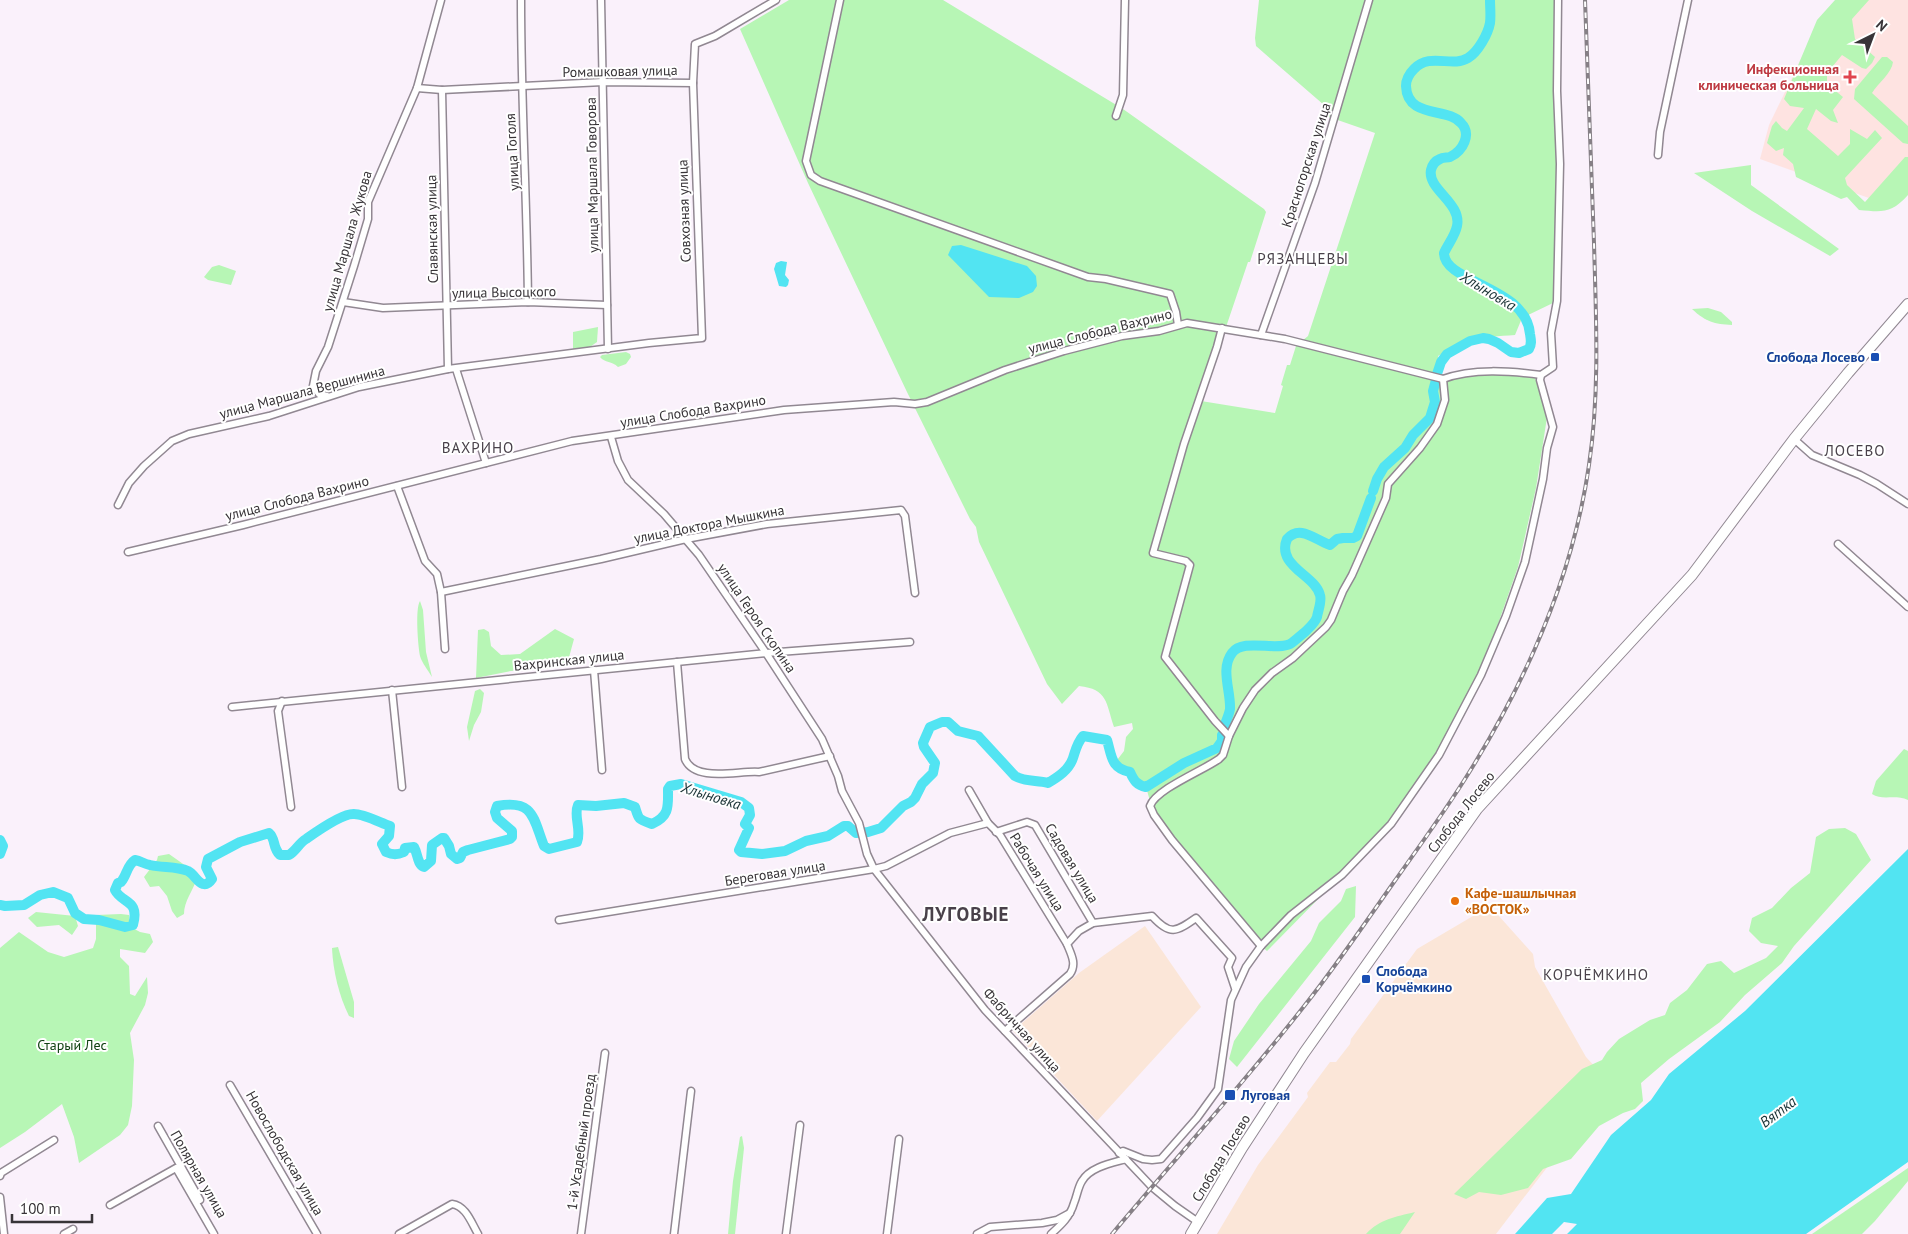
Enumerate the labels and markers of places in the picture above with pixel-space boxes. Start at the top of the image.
place label: Инфекционная клиническая больница [1698,60,1839,94]
marker: Инфекционная клиническая больница [1843,70,1857,84]
place label: Слобода Лосево [1766,348,1865,366]
marker: Слобода Лосево [1869,351,1881,363]
place label: Кафе-шашлычная «ВОСТОК» [1465,884,1576,918]
marker: Кафе-шашлычная «ВОСТОК» [1449,895,1461,907]
place label: Слобода Корчёмкино [1376,962,1453,996]
marker: Слобода Корчёмкино [1360,973,1372,985]
place label: Луговая [1240,1086,1290,1104]
marker: Луговая [1223,1088,1237,1102]

